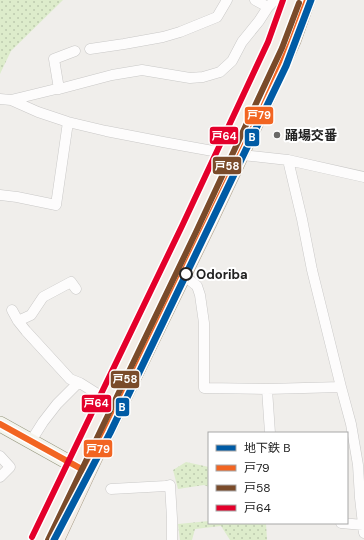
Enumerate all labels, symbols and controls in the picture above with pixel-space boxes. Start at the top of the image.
line badge: 戸79 [244,106,274,125]
text: 戸79 [247,108,271,122]
line badge: 戸64 [209,126,239,145]
place label: 踊場交番 [285,127,337,144]
line badge: B [244,128,260,147]
text: 戸64 [211,129,237,143]
text: B [248,130,256,144]
marker: 踊場交番 [272,130,282,140]
line badge: 戸58 [212,156,242,175]
text: 戸58 [215,159,239,173]
place label: Odoriba [196,266,248,283]
marker: Odoriba [179,267,193,281]
line badge: 戸58 [110,370,140,389]
text: 戸58 [113,372,137,386]
line badge: 戸64 [81,394,112,413]
text: 戸64 [83,396,109,410]
line badge: B [115,397,130,417]
text: B [118,400,126,414]
legend [208,432,348,524]
line badge: 戸79 [83,439,113,458]
text: 地下鉄 B [244,440,290,456]
text: 戸79 [86,442,110,456]
text: 戸79 [244,460,270,476]
text: 戸58 [244,480,271,496]
text: 戸64 [244,500,271,516]

